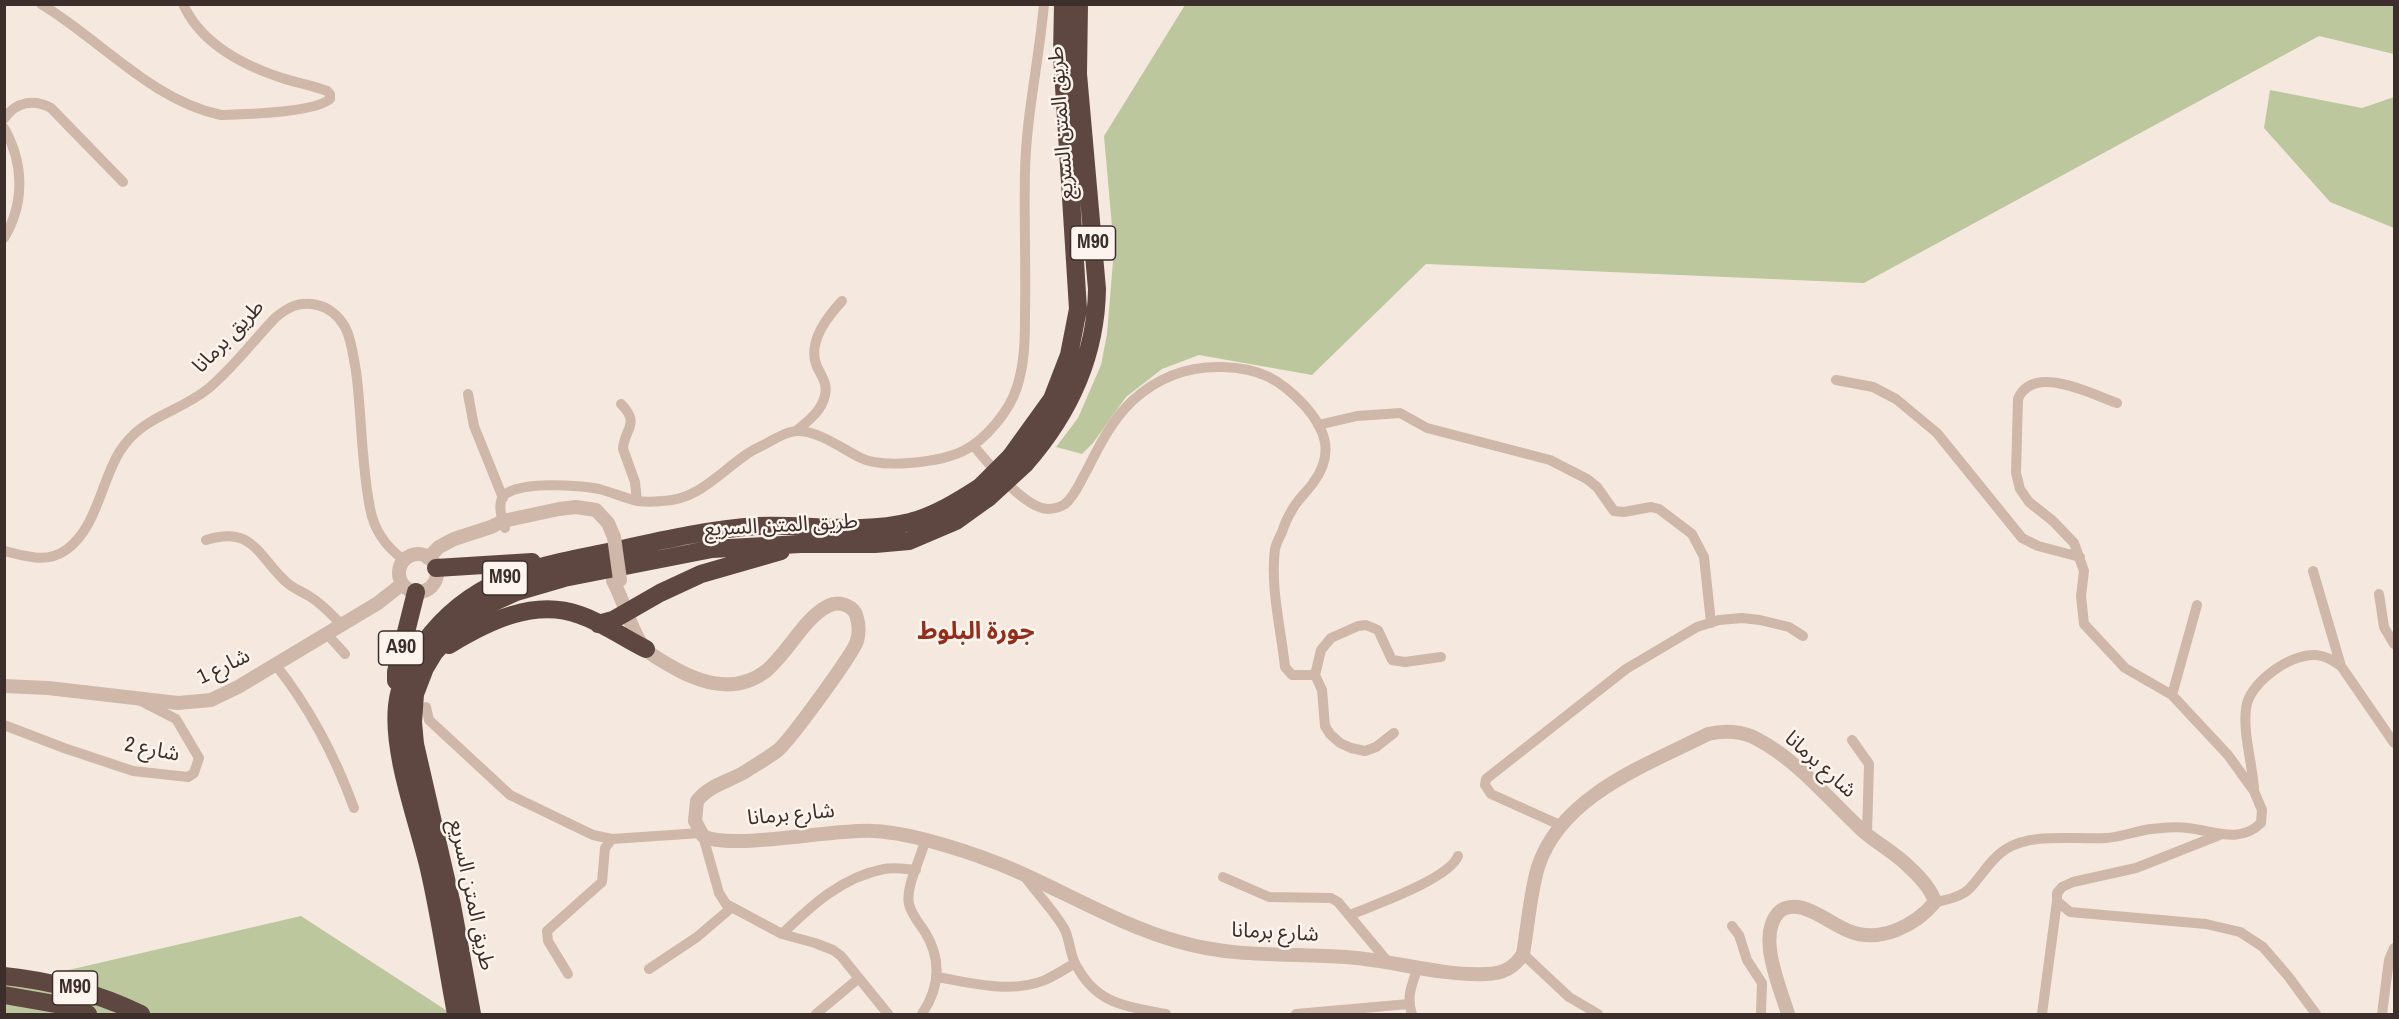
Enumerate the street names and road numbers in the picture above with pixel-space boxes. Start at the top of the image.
street label: طريق المتن السريع [1044,45,1080,201]
road number: M90 [1070,226,1116,260]
street label: طريق برمانا [188,295,270,379]
street label: طريق المتن السريع [703,509,859,543]
road number: M90 [482,561,528,595]
road number: A90 [378,631,424,665]
street label: شارع 1 [194,644,254,690]
street label: شارع برمانا [1779,726,1861,804]
street label: شارع 2 [122,732,182,768]
street label: شارع برمانا [746,799,836,831]
street label: طريق المتن السريع [443,817,499,973]
street label: شارع برمانا [1231,918,1319,948]
road number: M90 [52,971,98,1005]

